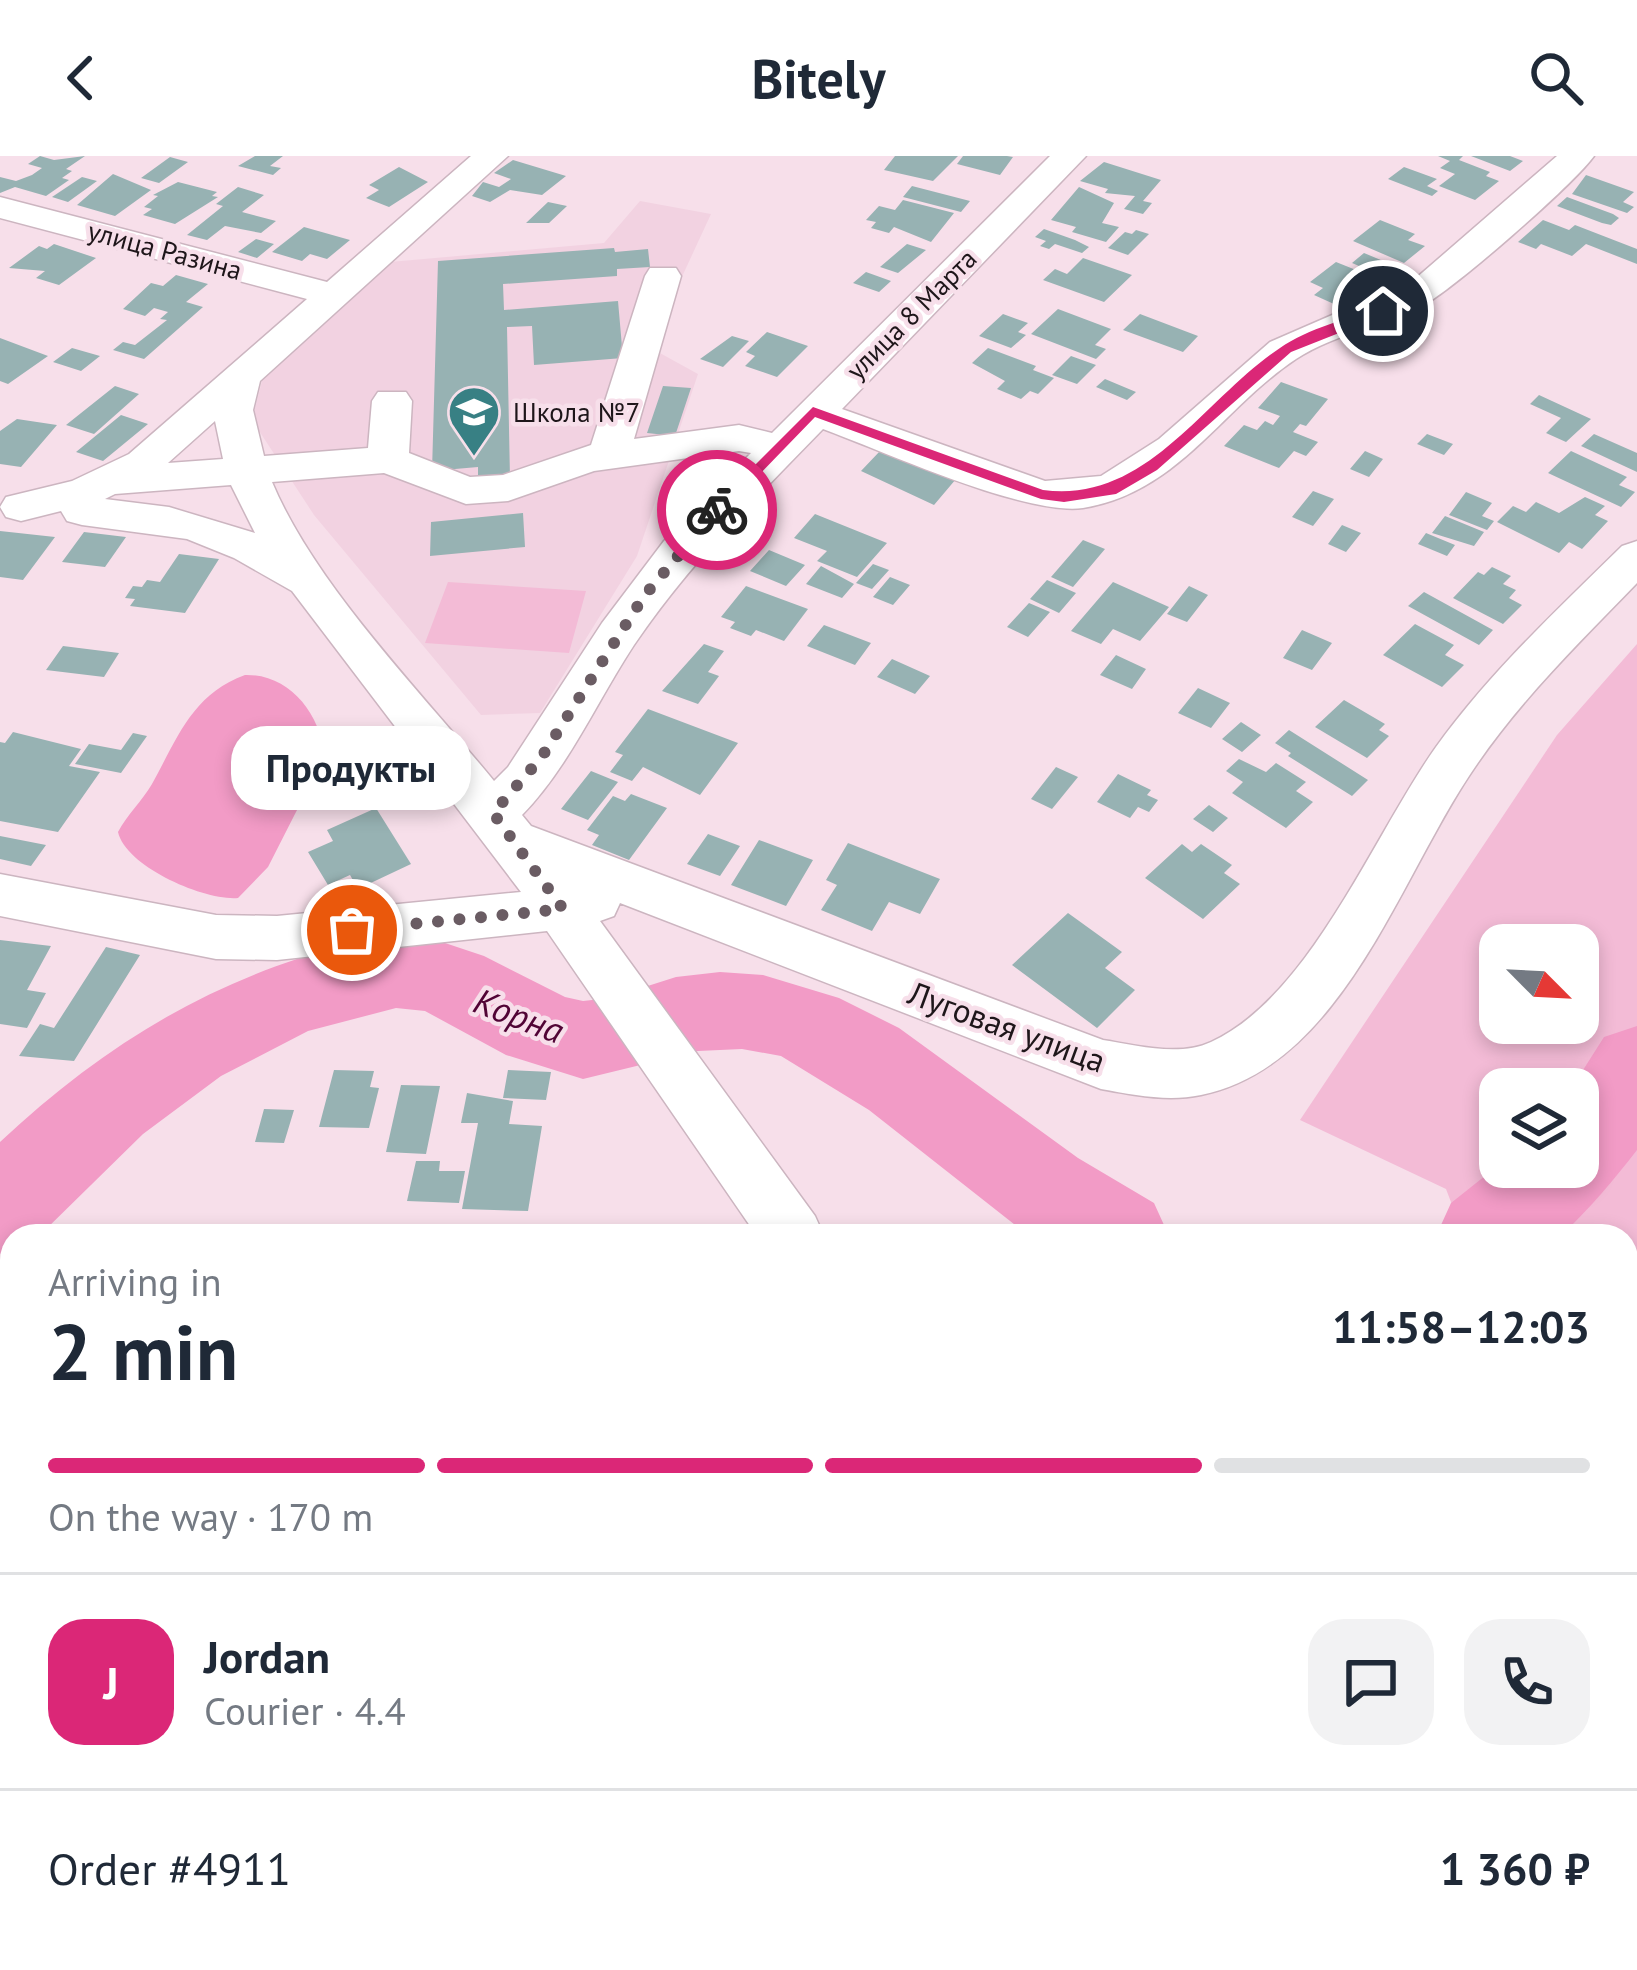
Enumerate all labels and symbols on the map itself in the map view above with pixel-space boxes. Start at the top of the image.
street label: улица Разина [84,213,246,287]
street label: улица 8 Марта [839,242,983,386]
pin [1332,260,1434,362]
school or university icon: Школа №7 [446,384,502,458]
place label: Школа №7 [513,395,640,429]
courier [657,450,777,570]
callout: Продукты [232,726,472,810]
pin [301,879,403,981]
north arrow [1479,924,1599,1044]
street label: Луговая улица [902,970,1111,1082]
water label: Корна [467,977,571,1054]

